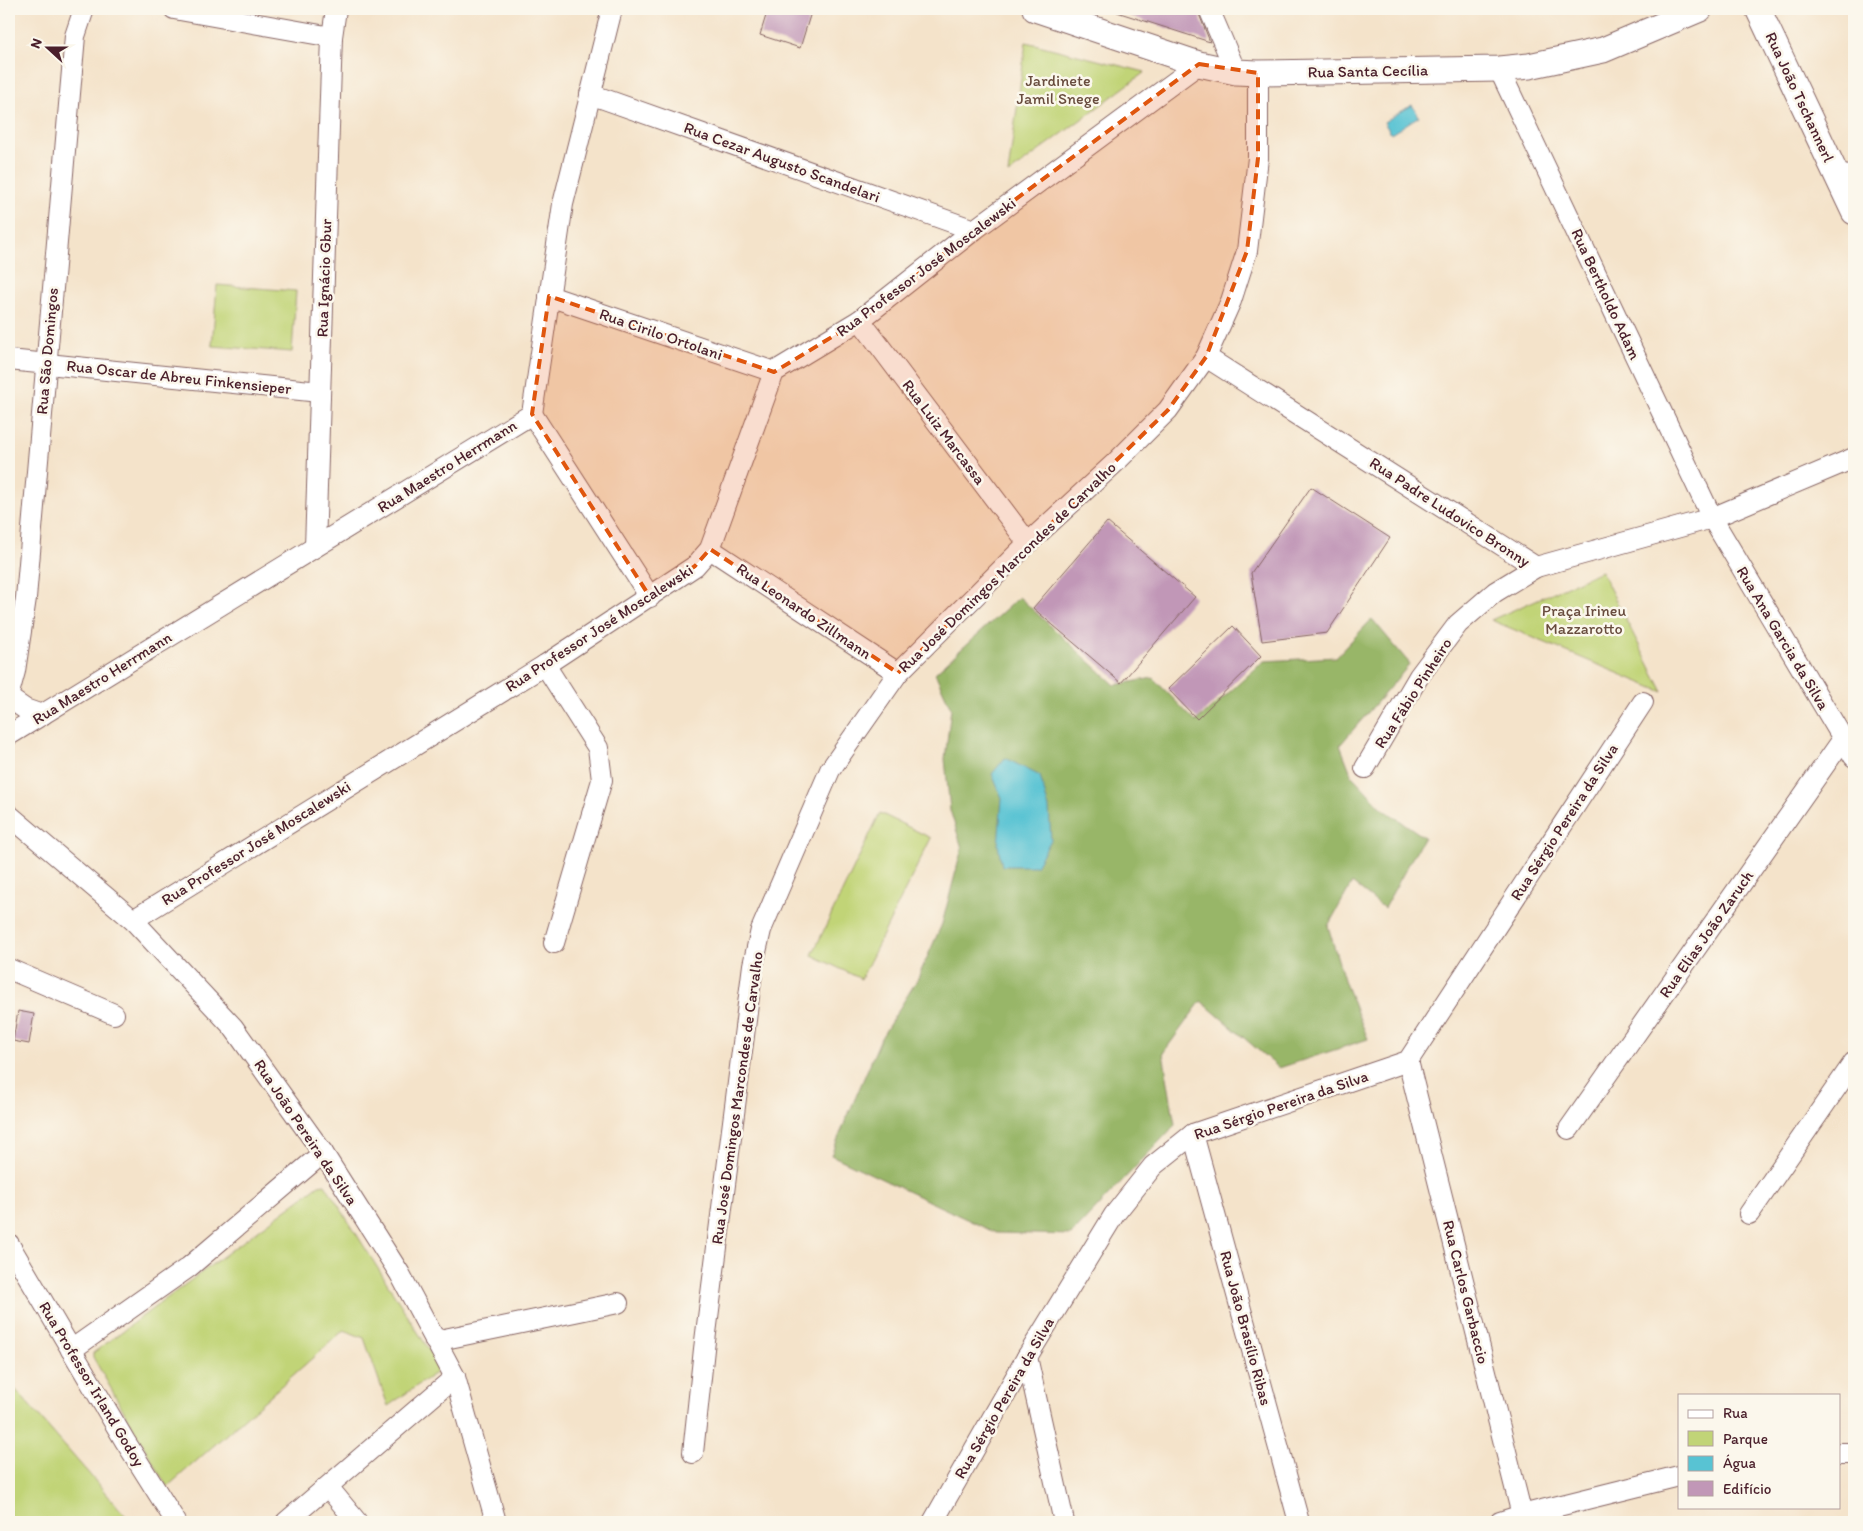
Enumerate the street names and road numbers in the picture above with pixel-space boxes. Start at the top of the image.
street label: Rua João Tschannerl [1761,29,1839,166]
street label: Rua Santa Cecília [1308,60,1429,82]
street label: Rua Cezar Augusto Scandelari [681,118,883,206]
street label: Rua Professor José Moscalewski [833,193,1019,341]
street label: Rua Ignácio Gbur [312,218,336,338]
street label: Rua Bertholdo Adam [1567,225,1645,363]
street label: Rua São Domingos [32,287,62,415]
street label: Rua Cirilo Ortolani [597,304,725,364]
street label: Rua Oscar de Abreu Finkensieper [66,356,293,398]
street label: Rua Luiz Marcassa [898,376,990,489]
street label: Rua Maestro Herrmann [374,415,521,517]
street label: Rua Padre Ludovico Bronny [1366,453,1534,571]
street label: Rua José Domingos Marcondes de Carvalho [894,458,1120,676]
street label: Rua Leonardo Zillmann [733,559,875,663]
street label: Rua Professor José Moscalewski [502,560,696,696]
street label: Rua Ana Garcia da Silva [1733,563,1834,714]
street label: Rua Maestro Herrmann [29,627,176,729]
street label: Rua Fábio Pinheiro [1370,634,1456,752]
street label: Rua Sérgio Pereira da Silva [1506,740,1622,904]
street label: Rua Professor José Moscalewski [158,777,354,909]
street label: Rua Elias João Zaruch [1655,866,1757,1001]
street label: Rua José Domingos Marcondes de Carvalho [707,950,767,1246]
street label: Rua João Pereira da Silva [250,1055,362,1209]
street label: Rua Sérgio Pereira da Silva [1191,1066,1371,1144]
street label: Rua Carlos Garbaccio [1439,1218,1493,1366]
street label: Rua João Brasílio Ribas [1216,1249,1276,1407]
street label: Rua Professor Irland Godoy [35,1298,149,1470]
street label: Rua Sérgio Pereira da Silva [950,1314,1058,1482]

